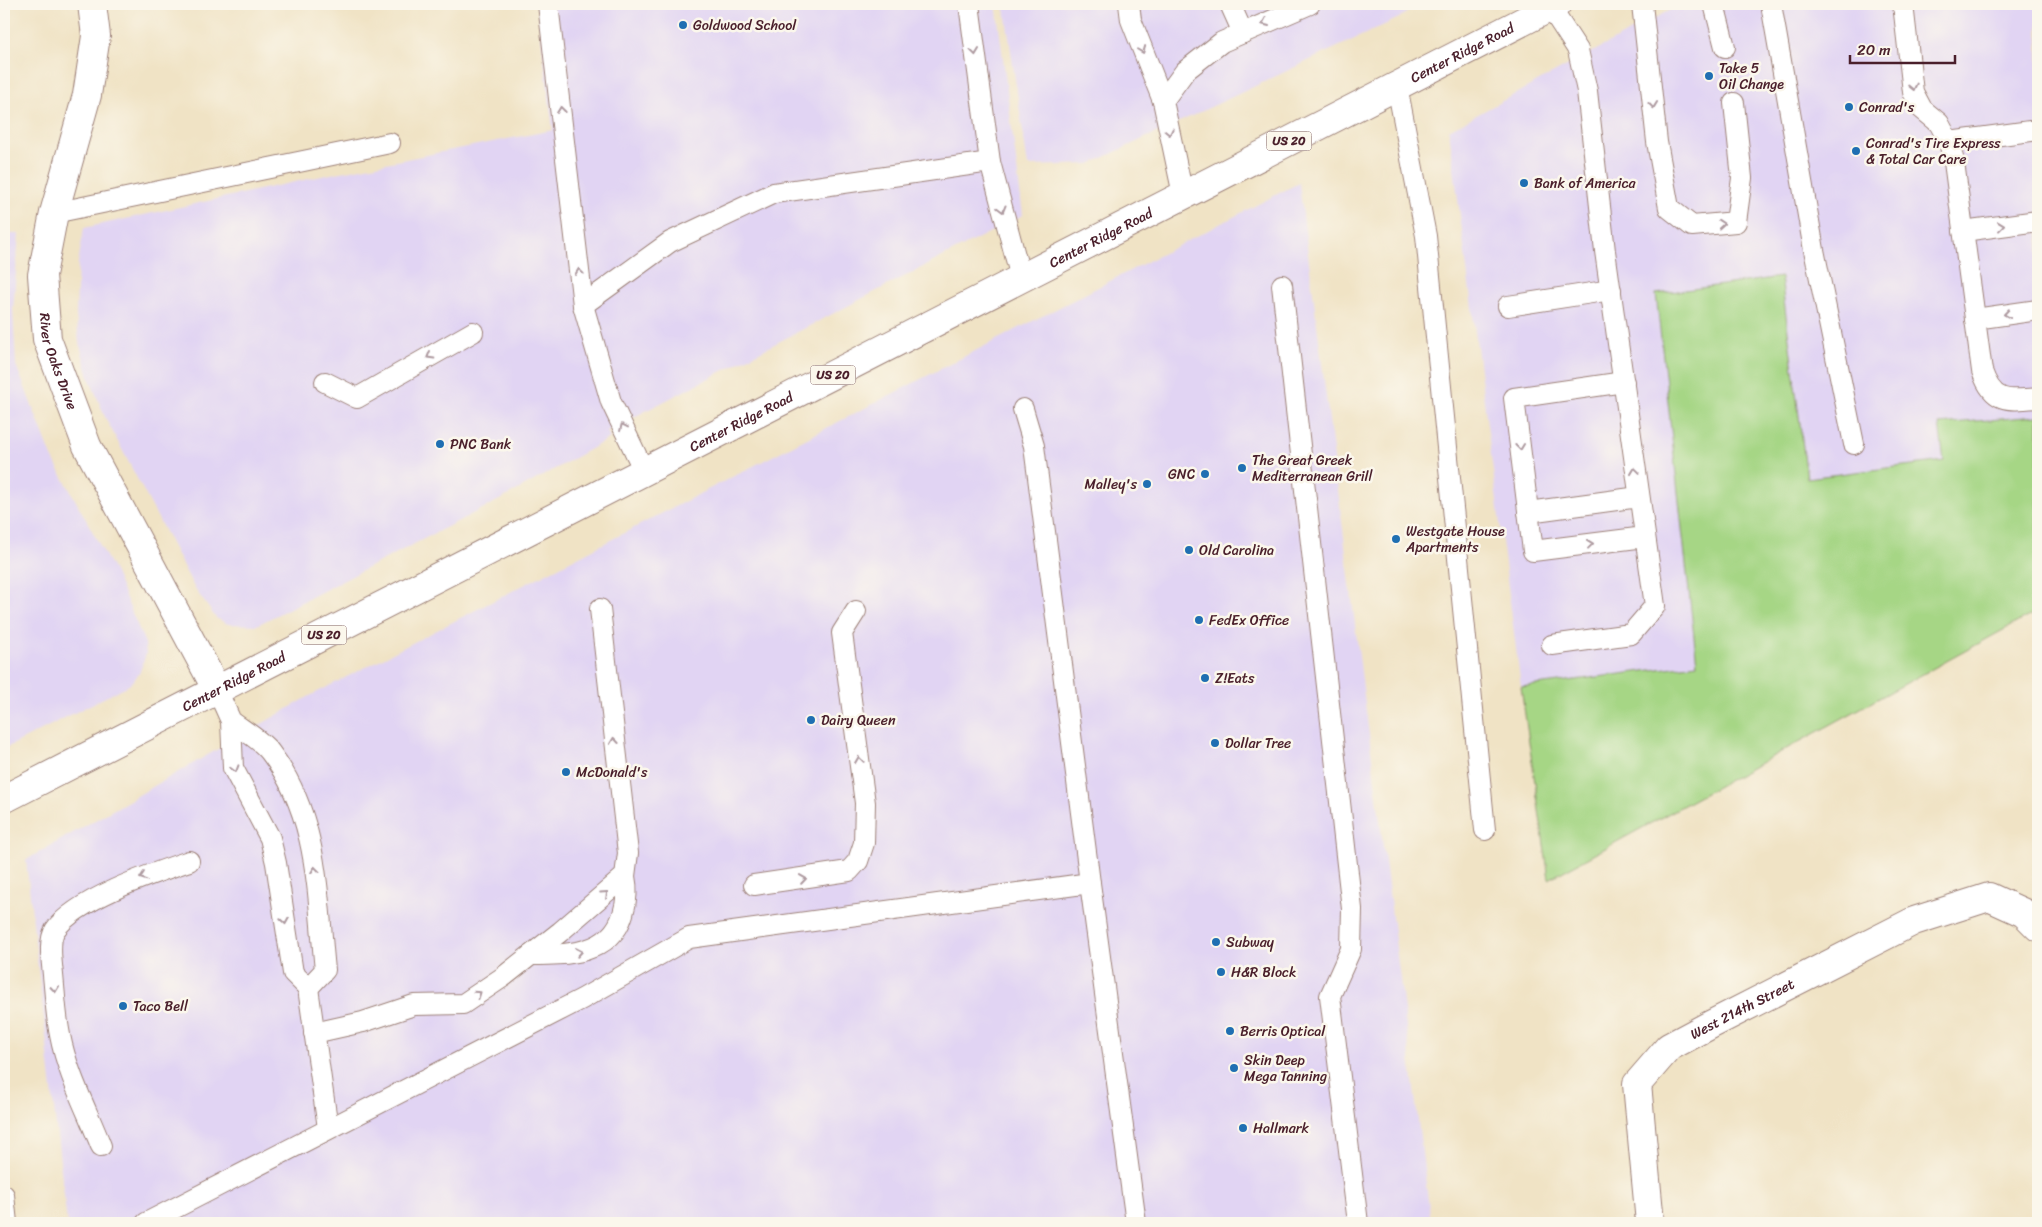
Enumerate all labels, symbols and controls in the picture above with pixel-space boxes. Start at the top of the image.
place label: Goldwood School [693,13,797,38]
street label: Center Ridge Road [1406,15,1520,90]
one-way arrow [1261,17,1270,28]
marker: Goldwood School [677,19,689,31]
scale bar [1850,32,1954,64]
text: 20 m [1857,37,1891,63]
one-way arrow [1137,46,1147,54]
one-way arrow [969,48,980,56]
place label: Take 5 Oil Change [1719,56,1784,97]
marker: Take 5 Oil Change [1703,70,1715,82]
one-way arrow [1907,82,1918,91]
place label: Conrad's [1859,95,1915,120]
marker: Conrad's [1843,101,1855,113]
one-way arrow [1647,102,1658,110]
one-way arrow [556,106,567,114]
one-way arrow [1164,127,1174,136]
place label: Conrad's Tire Express & Total Car Care [1866,131,2001,172]
road number: US 20 [1266,132,1312,150]
marker: Conrad's Tire Express & Total Car Care [1850,145,1862,157]
place label: Bank of America [1534,171,1637,196]
marker: Bank of America [1518,177,1530,189]
street label: Center Ridge Road [1044,200,1159,275]
one-way arrow [997,205,1007,213]
one-way arrow [1718,218,1726,229]
one-way arrow [1997,221,2005,232]
one-way arrow [574,267,585,275]
one-way arrow [2002,308,2010,319]
street label: River Oaks Drive [32,312,84,413]
one-way arrow [427,350,436,360]
road number: US 20 [810,366,856,384]
street label: Center Ridge Road [685,384,799,459]
one-way arrow [619,423,629,432]
place label: PNC Bank [450,432,512,457]
marker: PNC Bank [434,438,446,450]
one-way arrow [1514,443,1525,451]
place label: The Great Greek Mediterranean Grill [1252,448,1374,489]
place label: GNC [1168,462,1196,487]
marker: The Great Greek Mediterranean Grill [1236,462,1248,474]
one-way arrow [1630,467,1641,475]
marker: GNC [1199,468,1211,480]
place label: Malley's [1085,472,1138,497]
marker: Malley's [1141,478,1153,490]
place label: Westgate House Apartments [1405,519,1505,560]
marker: Westgate House Apartments [1390,533,1402,545]
place label: Old Carolina [1199,538,1274,563]
one-way arrow [1587,539,1595,550]
marker: Old Carolina [1183,544,1195,556]
place label: FedEx Office [1209,608,1289,633]
marker: FedEx Office [1193,614,1205,626]
road number: US 20 [302,626,346,644]
street label: Center Ridge Road [177,644,292,719]
place label: Z!Eats [1215,666,1255,691]
marker: Z!Eats [1199,672,1211,684]
place label: Dairy Queen [821,708,896,733]
marker: Dairy Queen [805,714,817,726]
place label: Dollar Tree [1225,731,1291,756]
one-way arrow [609,737,620,745]
marker: Dollar Tree [1209,737,1221,749]
one-way arrow [854,756,865,764]
place label: McDonald's [576,760,648,785]
one-way arrow [230,764,240,773]
marker: McDonald's [560,766,572,778]
one-way arrow [310,866,321,874]
one-way arrow [139,871,147,881]
one-way arrow [799,874,807,885]
one-way arrow [599,890,608,899]
one-way arrow [279,918,290,926]
place label: Subway [1226,930,1275,955]
marker: Subway [1210,936,1222,948]
one-way arrow [575,947,584,957]
place label: H&R Block [1231,960,1296,985]
marker: H&R Block [1215,966,1227,978]
street label: West 214th Street [1685,972,1799,1047]
one-way arrow [49,985,60,993]
one-way arrow [472,991,481,1000]
place label: Taco Bell [133,994,189,1019]
marker: Taco Bell [117,1000,129,1012]
place label: Berris Optical [1240,1019,1326,1044]
marker: Berris Optical [1224,1025,1236,1037]
place label: Skin Deep Mega Tanning [1244,1048,1327,1089]
marker: Skin Deep Mega Tanning [1228,1062,1240,1074]
place label: Hallmark [1253,1116,1309,1141]
marker: Hallmark [1237,1122,1249,1134]

